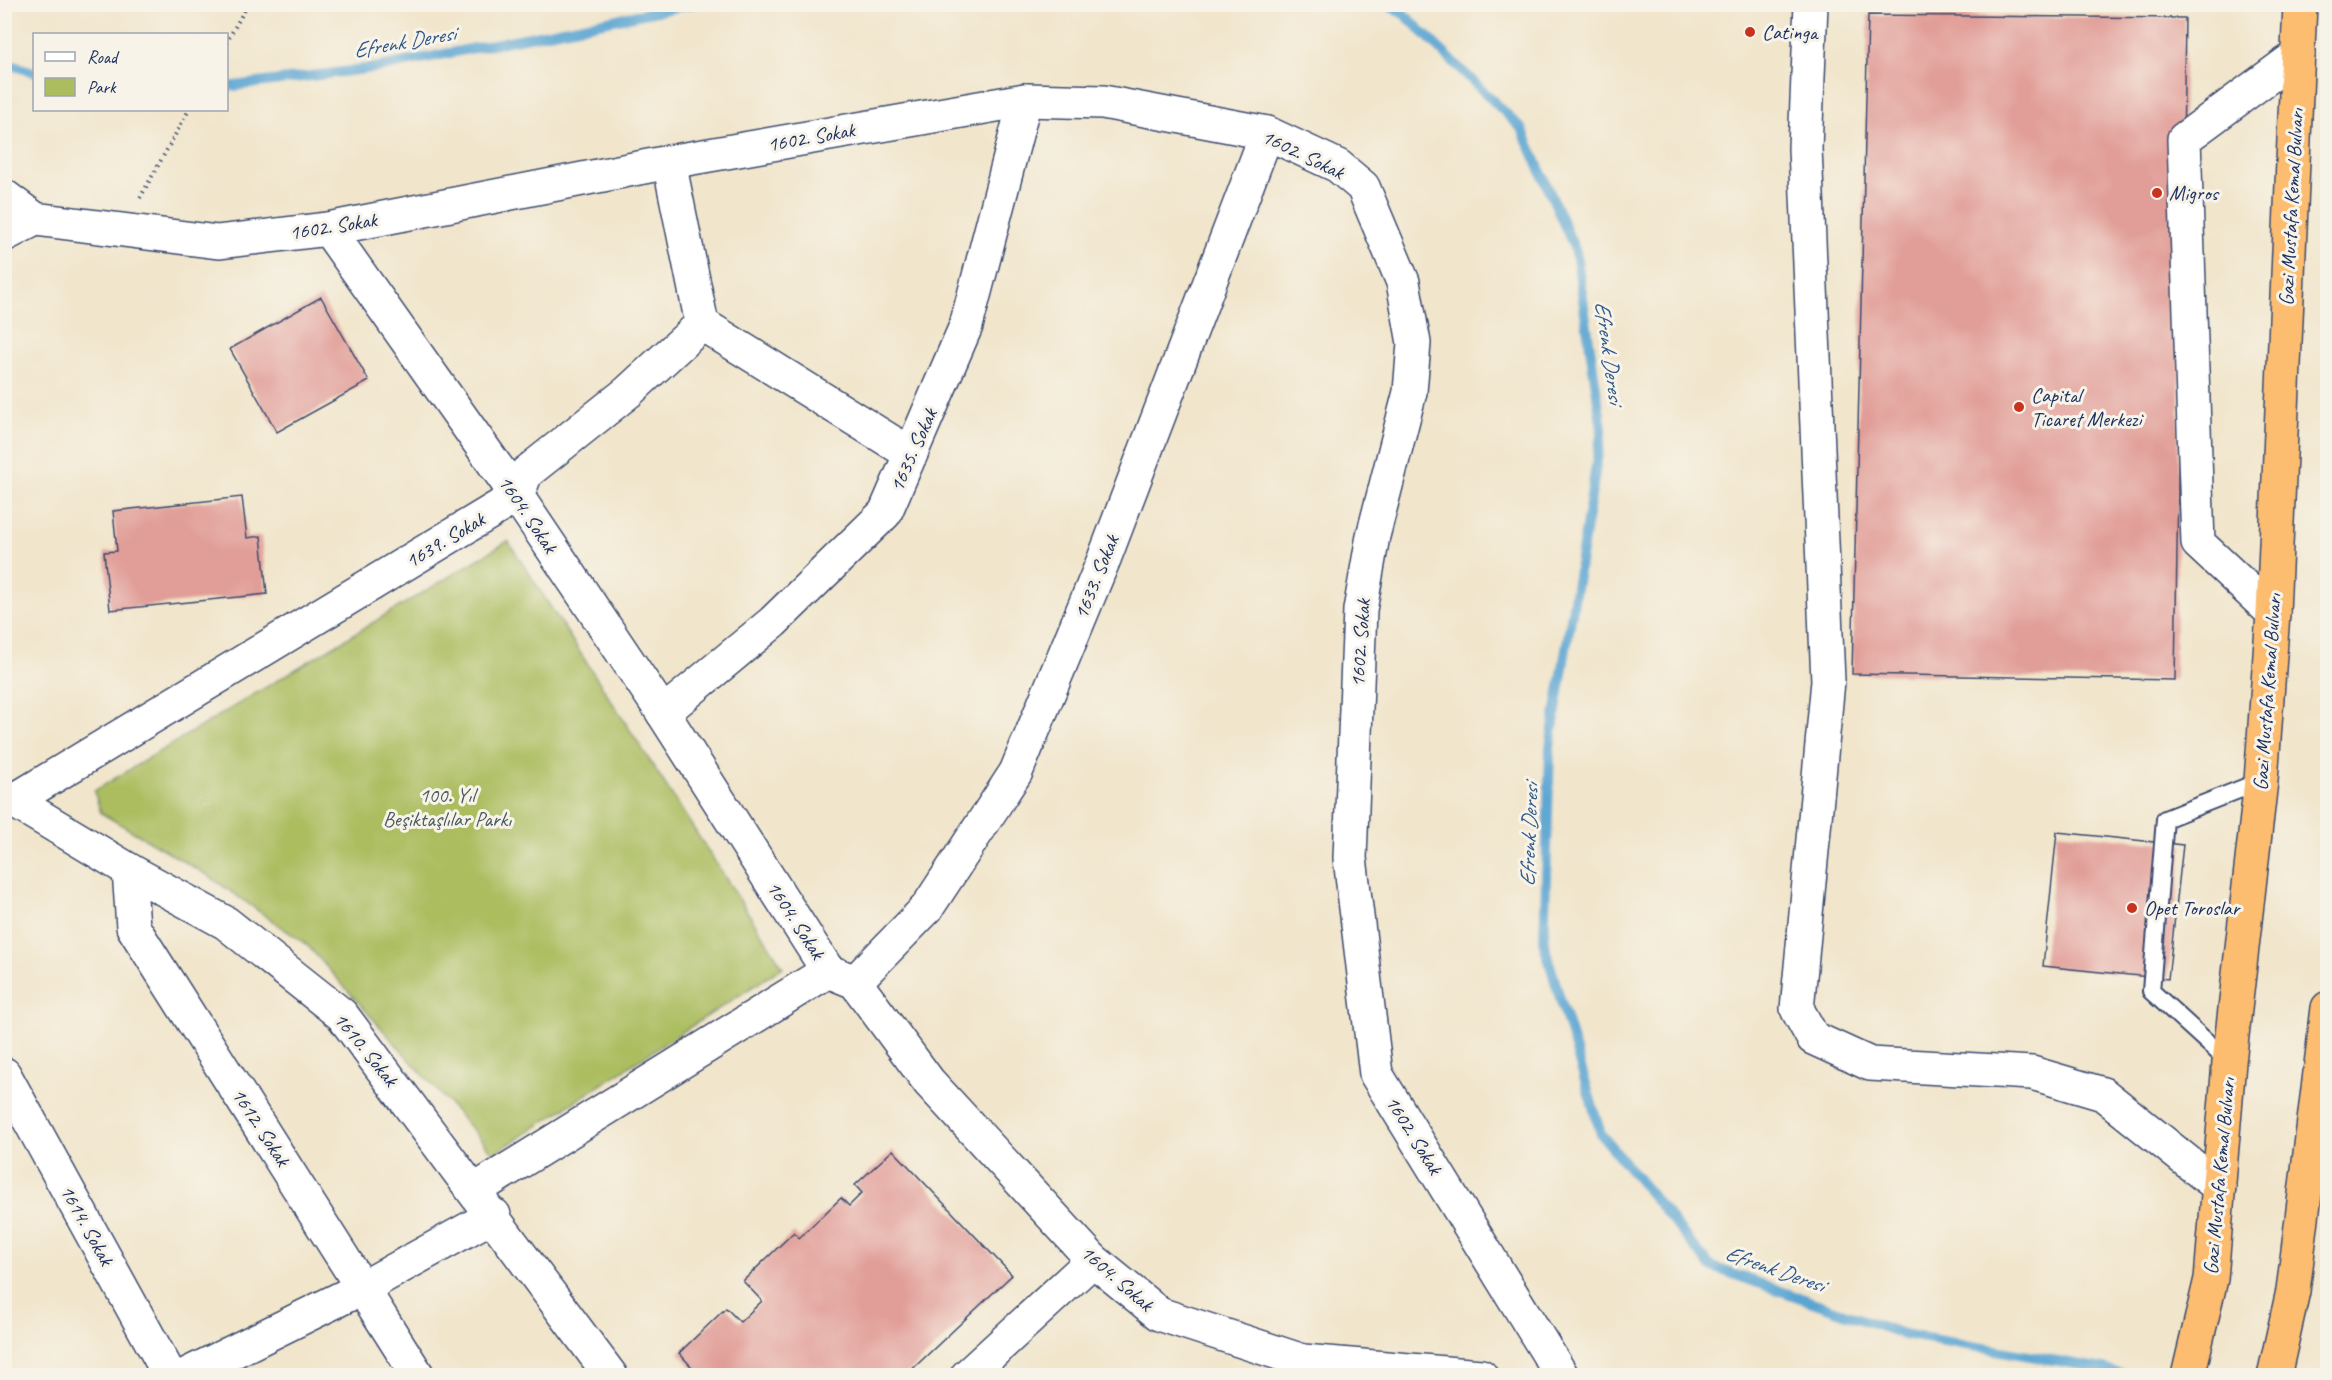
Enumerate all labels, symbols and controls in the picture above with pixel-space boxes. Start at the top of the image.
water label: Efrenk Deresi [351,18,463,65]
place label: Catinga [1762,19,1820,45]
marker: Catinga [1743,25,1757,39]
legend [33,33,228,111]
text: Road [87,46,120,68]
text: Park [87,76,117,98]
street label: Gazi Mustafa Kemal Bulvarı [2273,107,2309,306]
street label: 1602. Sokak [765,116,858,157]
street label: 1602. Sokak [1258,123,1350,186]
place label: Migros [2169,180,2220,206]
marker: Migros [2150,186,2164,200]
street label: 1602. Sokak [287,206,380,246]
water label: Efrenk Deresi [1588,299,1631,411]
place label: Capital Ticaret Merkezi [2031,382,2144,432]
marker: Capital Ticaret Merkezi [2012,400,2026,414]
street label: 1635. Sokak [883,403,943,496]
street label: 1604. Sokak [493,470,564,559]
street label: 1639. Sokak [401,505,491,574]
street label: 1633. Sokak [1067,530,1125,623]
street label: Gazi Mustafa Kemal Bulvarı [2247,592,2287,791]
street label: 1602. Sokak [1344,597,1376,688]
water label: Efrenk Deresi [1513,777,1545,887]
park label: 100. Yıl Beşiktaşlılar Parkı [383,782,512,832]
street label: 1604. Sokak [761,876,832,965]
place label: Opet Toroslar [2144,895,2241,921]
marker: Opet Toroslar [2125,901,2139,915]
street label: 1610. Sokak [328,1007,405,1092]
street label: Gazi Mustafa Kemal Bulvarı [2197,1075,2241,1275]
street label: 1612. Sokak [226,1083,297,1172]
street label: 1602. Sokak [1380,1091,1449,1180]
street label: 1614. Sokak [54,1180,120,1271]
street label: 1604. Sokak [1075,1239,1160,1318]
water label: Efrenk Deresi [1721,1239,1833,1301]

